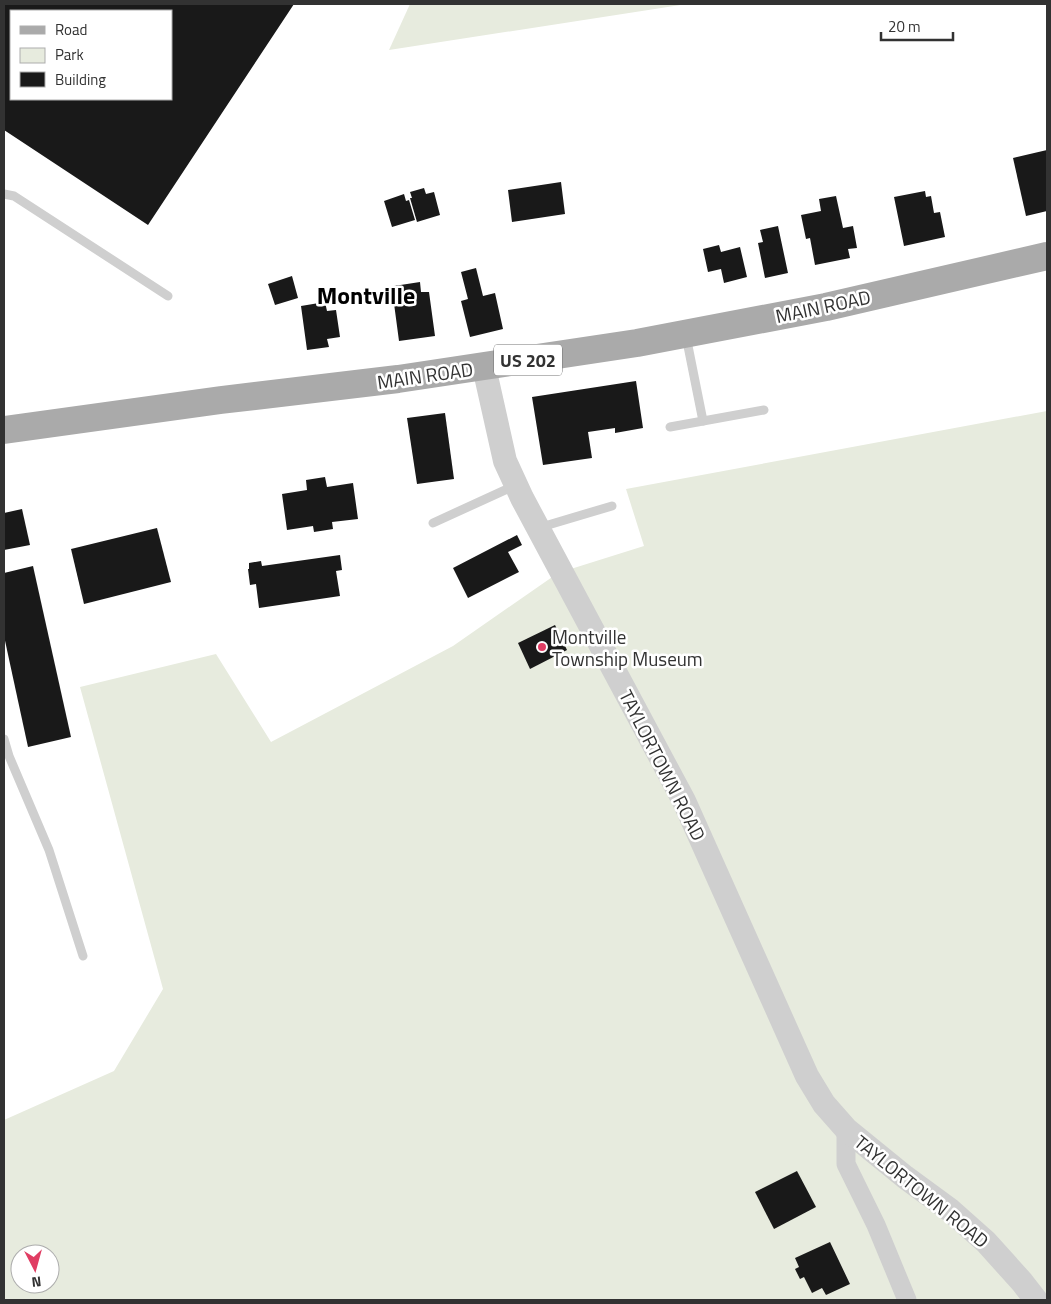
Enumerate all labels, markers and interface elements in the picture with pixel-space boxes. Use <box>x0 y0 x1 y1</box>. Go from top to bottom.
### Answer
legend <box>10 10 172 100</box>
scale bar <box>881 10 954 42</box>
text: 20 m <box>888 15 921 38</box>
text: Road <box>55 18 87 41</box>
text: Park <box>55 43 84 66</box>
text: Building <box>55 68 106 91</box>
district label: Montville <box>317 277 415 313</box>
street label: MAIN ROAD <box>773 282 873 330</box>
road number: US 202 <box>494 344 562 376</box>
street label: MAIN ROAD <box>375 354 475 396</box>
place label: Montville Township Museum <box>552 622 703 673</box>
marker: Montville Township Museum <box>536 641 548 653</box>
street label: TAYLORTOWN ROAD <box>612 684 714 846</box>
street label: TAYLORTOWN ROAD <box>848 1127 996 1255</box>
north arrow <box>10 1244 60 1294</box>
text: N <box>30 1271 42 1293</box>

